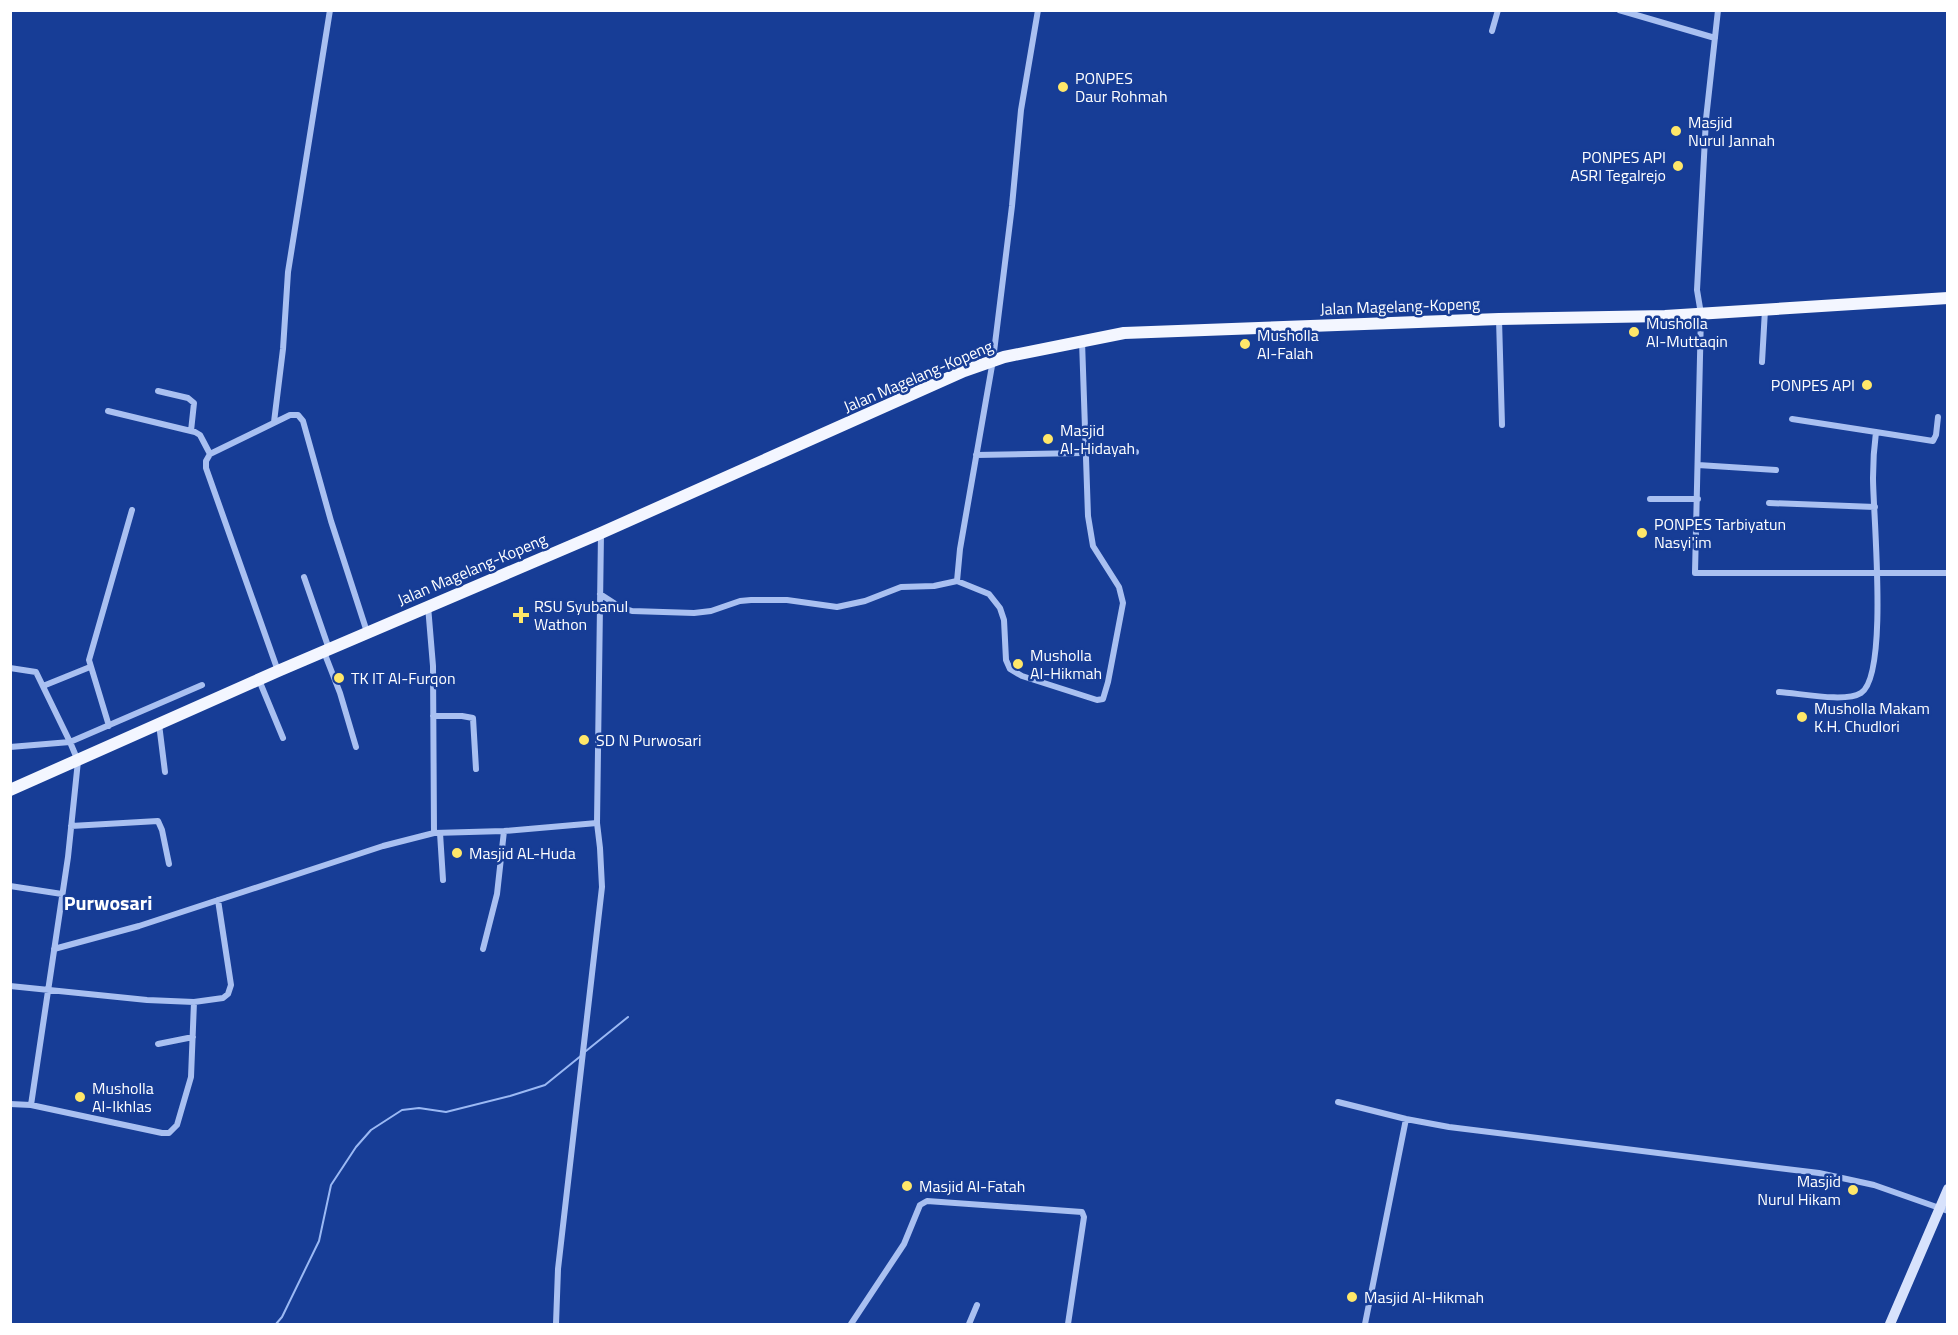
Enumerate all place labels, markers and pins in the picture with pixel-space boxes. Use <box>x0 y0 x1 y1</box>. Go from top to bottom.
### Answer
place label: PONPES Daur Rohmah <box>1075 66 1168 108</box>
marker: PONPES Daur Rohmah <box>1056 80 1070 94</box>
place label: Masjid Nurul Jannah <box>1688 110 1775 152</box>
marker: Masjid Nurul Jannah <box>1669 124 1683 138</box>
place label: PONPES API ASRI Tegalrejo <box>1570 145 1666 187</box>
marker: PONPES API ASRI Tegalrejo <box>1671 159 1685 173</box>
place label: Musholla Al-Muttaqin <box>1646 311 1728 353</box>
place label: Musholla Al-Falah <box>1257 323 1319 365</box>
marker: Musholla Al-Muttaqin <box>1627 325 1641 339</box>
marker: Musholla Al-Falah <box>1238 337 1252 351</box>
place label: PONPES API <box>1771 373 1855 397</box>
marker: PONPES API <box>1860 378 1874 392</box>
place label: Masjid Al-Hidayah <box>1060 418 1135 460</box>
marker: Masjid Al-Hidayah <box>1041 432 1055 446</box>
place label: PONPES Tarbiyatun Nasyi'im <box>1654 512 1786 554</box>
marker: PONPES Tarbiyatun Nasyi'im <box>1635 526 1649 540</box>
place label: RSU Syubanul Wathon <box>534 594 628 636</box>
marker: RSU Syubanul Wathon <box>512 606 530 624</box>
place label: Musholla Al-Hikmah <box>1030 643 1102 685</box>
marker: Musholla Al-Hikmah <box>1011 657 1025 671</box>
place label: TK IT Al-Furqon <box>351 666 456 690</box>
marker: TK IT Al-Furqon <box>332 671 346 685</box>
place label: Musholla Makam K.H. Chudlori <box>1814 696 1930 738</box>
marker: Musholla Makam K.H. Chudlori <box>1795 710 1809 724</box>
place label: SD N Purwosari <box>596 728 701 752</box>
marker: SD N Purwosari <box>577 733 591 747</box>
place label: Masjid AL-Huda <box>469 841 576 865</box>
marker: Masjid AL-Huda <box>450 846 464 860</box>
place label: Musholla Al-Ikhlas <box>92 1076 154 1118</box>
marker: Musholla Al-Ikhlas <box>73 1090 87 1104</box>
place label: Masjid Nurul Hikam <box>1757 1169 1841 1211</box>
place label: Masjid Al-Fatah <box>919 1174 1025 1198</box>
marker: Masjid Al-Fatah <box>900 1179 914 1193</box>
marker: Masjid Nurul Hikam <box>1846 1183 1860 1197</box>
place label: Masjid Al-Hikmah <box>1364 1285 1484 1309</box>
marker: Masjid Al-Hikmah <box>1345 1290 1359 1304</box>

